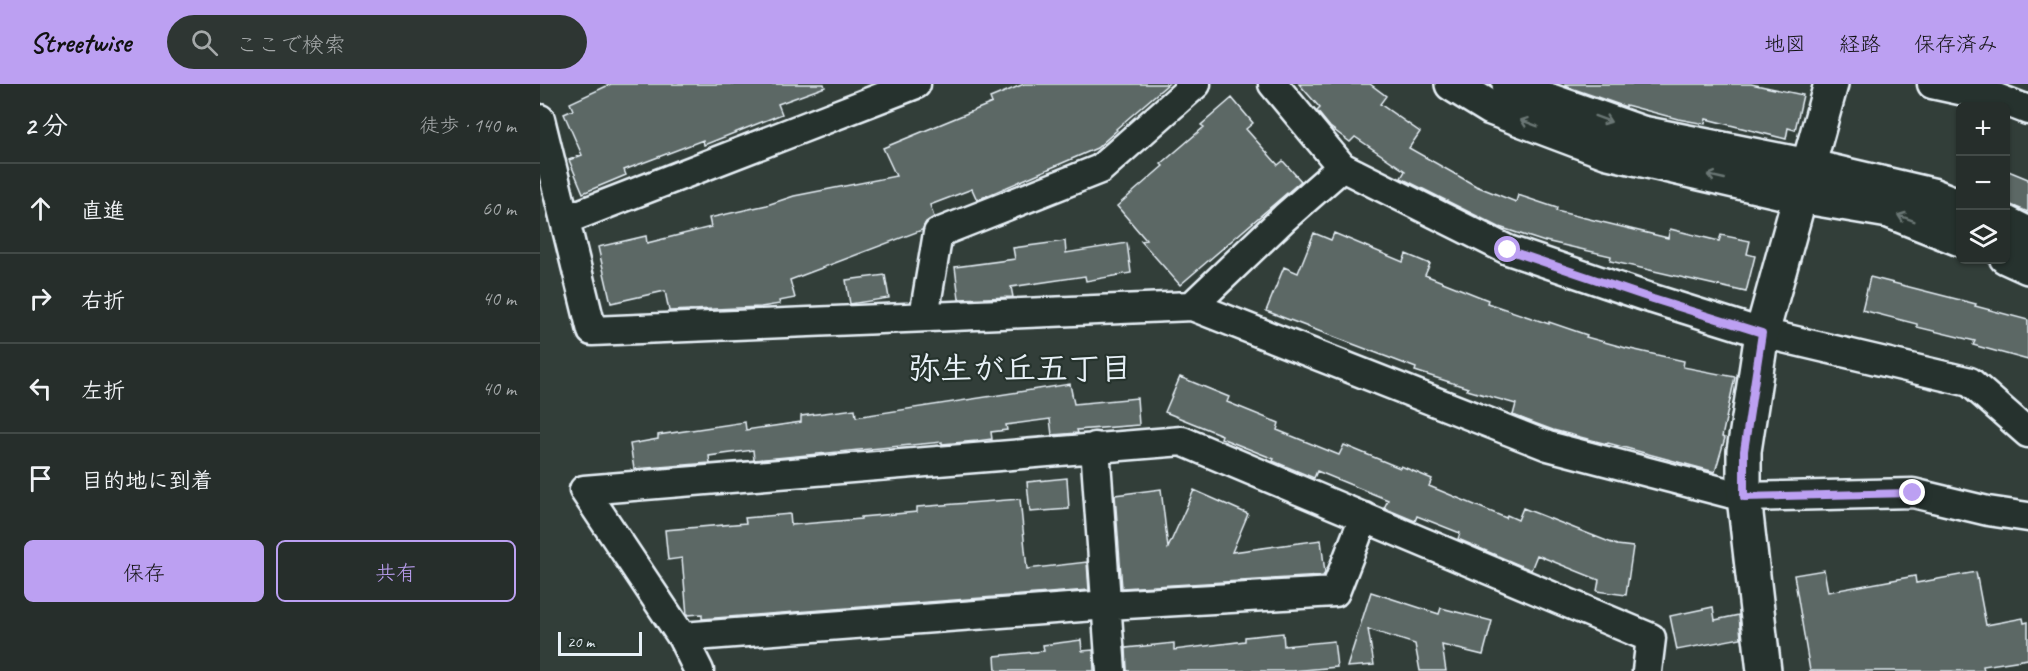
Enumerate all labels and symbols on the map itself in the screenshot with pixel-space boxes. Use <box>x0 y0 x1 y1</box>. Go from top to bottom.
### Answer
one-way arrow <box>1593 115 1612 126</box>
one-way arrow <box>1520 116 1539 127</box>
one-way arrow <box>1706 171 1726 182</box>
one-way arrow <box>1897 212 1916 223</box>
route start <box>1494 236 1520 262</box>
district label: 弥生が丘五丁目 <box>908 348 1132 389</box>
route end <box>1899 479 1925 505</box>
scale bar <box>558 629 642 656</box>

